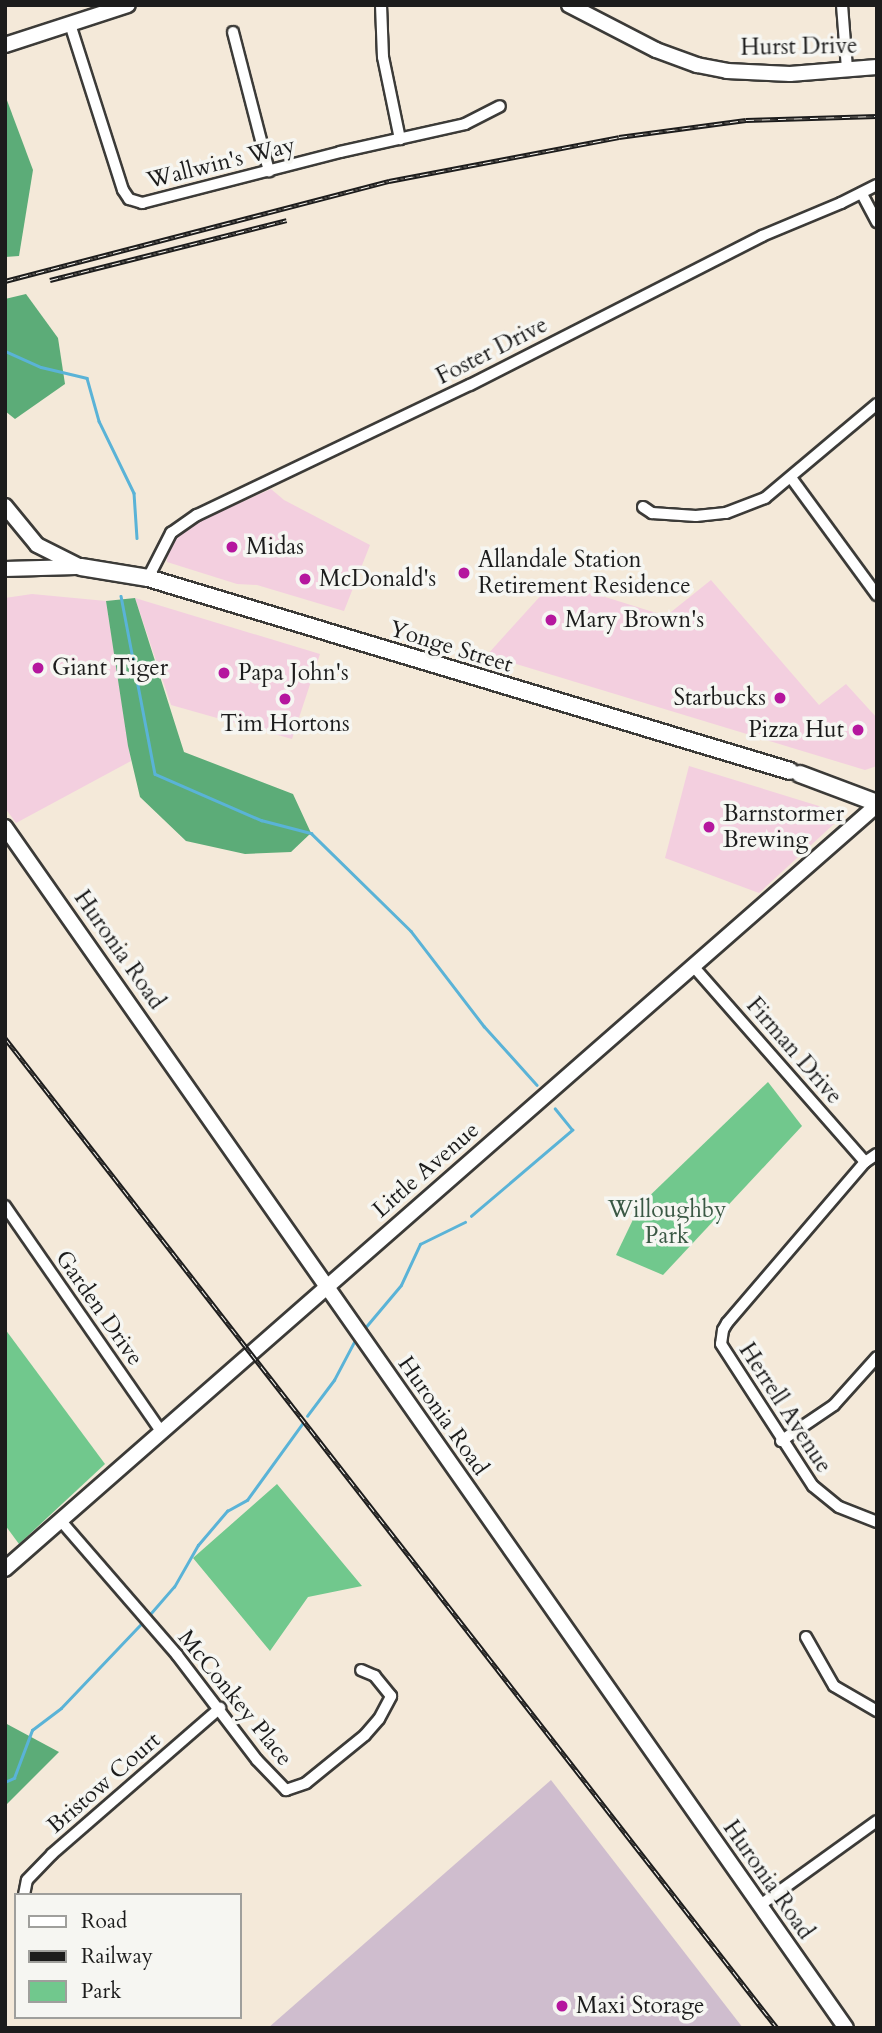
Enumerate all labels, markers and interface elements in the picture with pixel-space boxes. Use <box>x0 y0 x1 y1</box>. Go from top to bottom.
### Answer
street label: Hurst Drive <box>740 32 858 62</box>
street label: Wallwin's Way <box>144 131 298 195</box>
street label: Foster Drive <box>432 311 552 391</box>
place label: Midas <box>246 533 304 561</box>
marker: Midas <box>224 539 240 555</box>
place label: Allandale Station Retirement Residence <box>478 546 691 600</box>
place label: McDonald's <box>319 565 436 593</box>
marker: Allandale Station Retirement Residence <box>456 565 472 581</box>
marker: McDonald's <box>297 571 313 587</box>
place label: Mary Brown's <box>565 606 704 634</box>
marker: Mary Brown's <box>543 612 559 628</box>
street label: Yonge Street <box>386 615 516 679</box>
place label: Giant Tiger <box>52 654 168 682</box>
place label: Papa John's <box>238 659 349 687</box>
marker: Giant Tiger <box>30 660 46 676</box>
marker: Papa John's <box>216 665 232 681</box>
place label: Starbucks <box>673 684 766 712</box>
marker: Starbucks <box>772 690 788 706</box>
marker: Tim Hortons <box>277 691 293 707</box>
place label: Tim Hortons <box>220 710 350 738</box>
place label: Pizza Hut <box>748 716 844 744</box>
marker: Pizza Hut <box>850 722 866 738</box>
place label: Barnstormer Brewing <box>723 800 844 854</box>
marker: Barnstormer Brewing <box>701 819 717 835</box>
street label: Huronia Road <box>68 885 170 1015</box>
street label: Firman Drive <box>740 992 848 1110</box>
street label: Little Avenue <box>367 1116 485 1224</box>
park label: Willoughby Park <box>608 1196 726 1250</box>
street label: Garden Drive <box>49 1245 149 1371</box>
street label: Herrell Avenue <box>733 1338 837 1478</box>
street label: Huronia Road <box>392 1351 494 1481</box>
street label: McConkey Place <box>172 1625 298 1771</box>
street label: Bristow Court <box>42 1726 166 1840</box>
street label: Huronia Road <box>717 1815 819 1945</box>
legend <box>14 1893 242 2019</box>
text: Road <box>81 1907 127 1936</box>
text: Railway <box>81 1942 153 1971</box>
text: Park <box>81 1977 121 2006</box>
place label: Maxi Storage <box>576 1992 705 2020</box>
marker: Maxi Storage <box>554 1998 570 2014</box>

